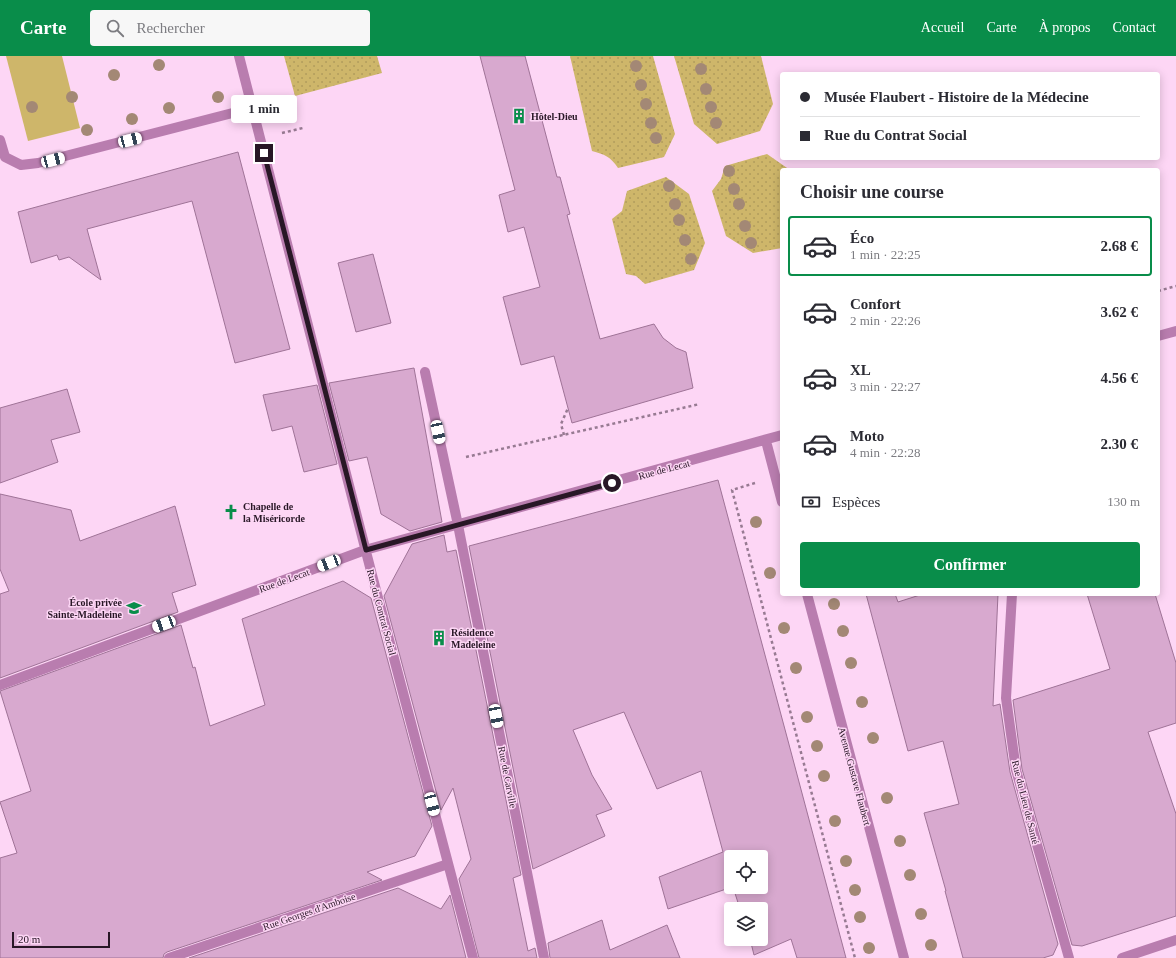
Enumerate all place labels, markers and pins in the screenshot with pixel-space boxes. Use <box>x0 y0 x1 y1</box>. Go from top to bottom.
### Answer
building icon: Hôtel-Dieu <box>510 107 528 125</box>
place label: Hôtel-Dieu <box>531 111 578 122</box>
place label: Chapelle de la Miséricorde <box>243 501 305 524</box>
church icon: Chapelle de la Miséricorde <box>222 503 240 521</box>
place label: École privée Sainte-Madeleine <box>48 597 123 620</box>
school or university icon: École privée Sainte-Madeleine <box>125 599 143 617</box>
place label: Résidence Madeleine <box>451 627 496 650</box>
building icon: Résidence Madeleine <box>430 629 448 647</box>

